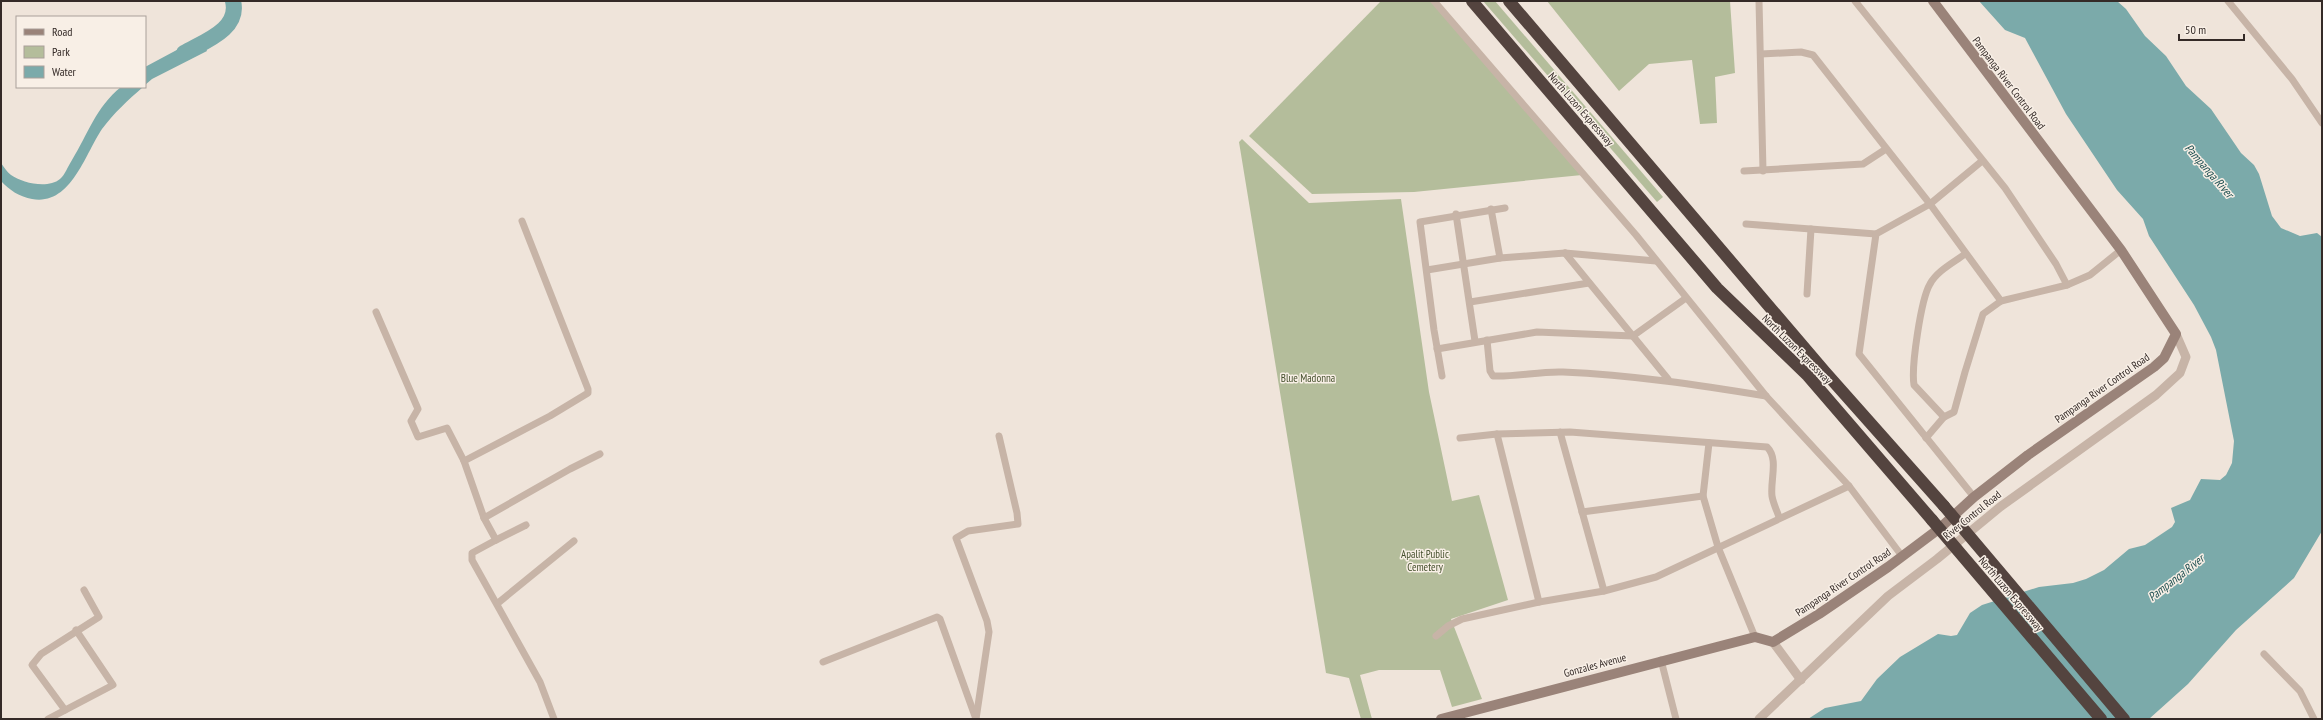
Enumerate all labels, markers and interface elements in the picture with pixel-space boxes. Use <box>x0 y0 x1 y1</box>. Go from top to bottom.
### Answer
legend <box>16 16 146 88</box>
scale bar <box>2179 16 2244 42</box>
text: 50 m <box>2185 22 2206 37</box>
text: Road <box>52 24 72 39</box>
street label: Pampanga River Control Road <box>1970 34 2049 132</box>
text: Park <box>52 44 70 59</box>
text: Water <box>52 64 77 79</box>
street label: North Luzon Expressway <box>1545 69 1617 149</box>
water label: Pampanga River <box>2182 141 2238 202</box>
street label: North Luzon Expressway <box>1759 311 1835 387</box>
street label: Pampanga River Control Road <box>2052 350 2152 426</box>
park label: Blue Madonna <box>1281 371 1335 385</box>
street label: River Control Road <box>1940 487 2004 543</box>
street label: Pampanga River Control Road <box>1793 545 1894 619</box>
park label: Apalit Public Cemetery <box>1401 547 1449 574</box>
water label: Pampanga River <box>2145 550 2208 604</box>
street label: North Luzon Expressway <box>1976 554 2047 635</box>
street label: Gonzales Avenue <box>1562 650 1628 680</box>

